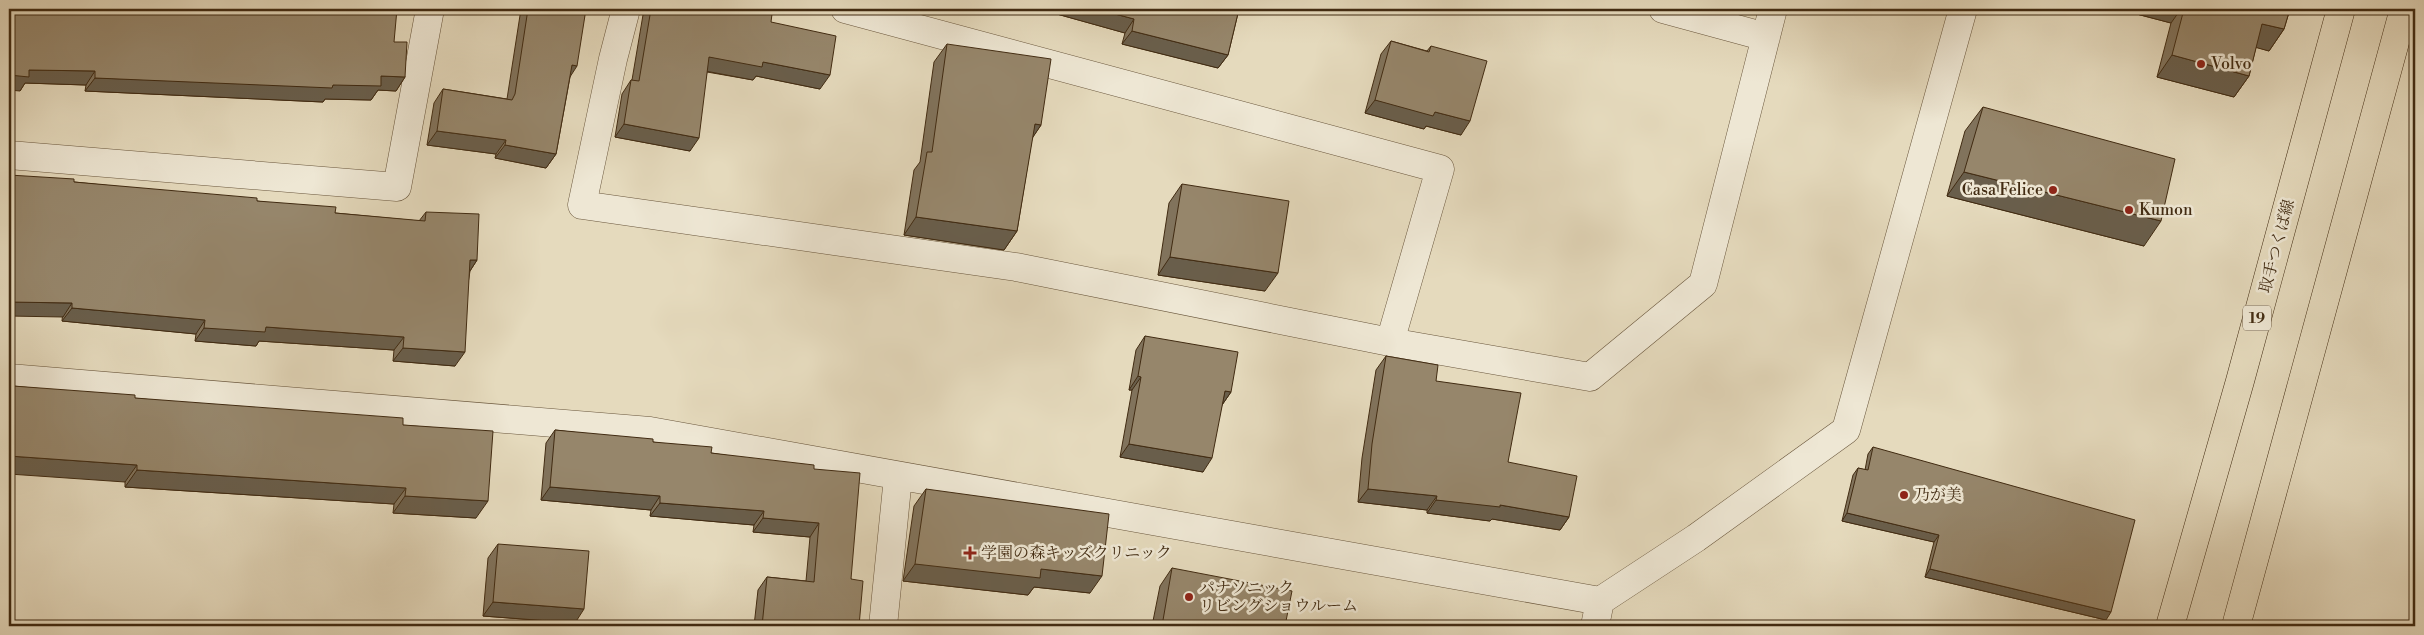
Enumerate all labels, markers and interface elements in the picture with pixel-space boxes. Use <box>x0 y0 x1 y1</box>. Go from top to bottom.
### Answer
place label: Volvo <box>2210 54 2251 74</box>
marker: Volvo <box>2195 58 2207 70</box>
place label: Casa Felice <box>1962 180 2043 200</box>
marker: Casa Felice <box>2047 184 2059 196</box>
street label: 取手つくば線 <box>2255 197 2299 295</box>
place label: Kumon <box>2139 200 2193 220</box>
marker: Kumon <box>2123 204 2135 216</box>
road number: 19 <box>2243 306 2271 330</box>
place label: 乃が美 <box>1914 485 1962 505</box>
marker: 乃が美 <box>1898 489 1910 501</box>
place label: 学園の森キッズクリニック <box>981 543 1172 563</box>
marker: 学園の森キッズクリニック <box>963 546 977 560</box>
place label: パナソニック リビングショウルーム <box>1199 578 1358 616</box>
marker: パナソニック リビングショウルーム <box>1183 591 1195 603</box>

